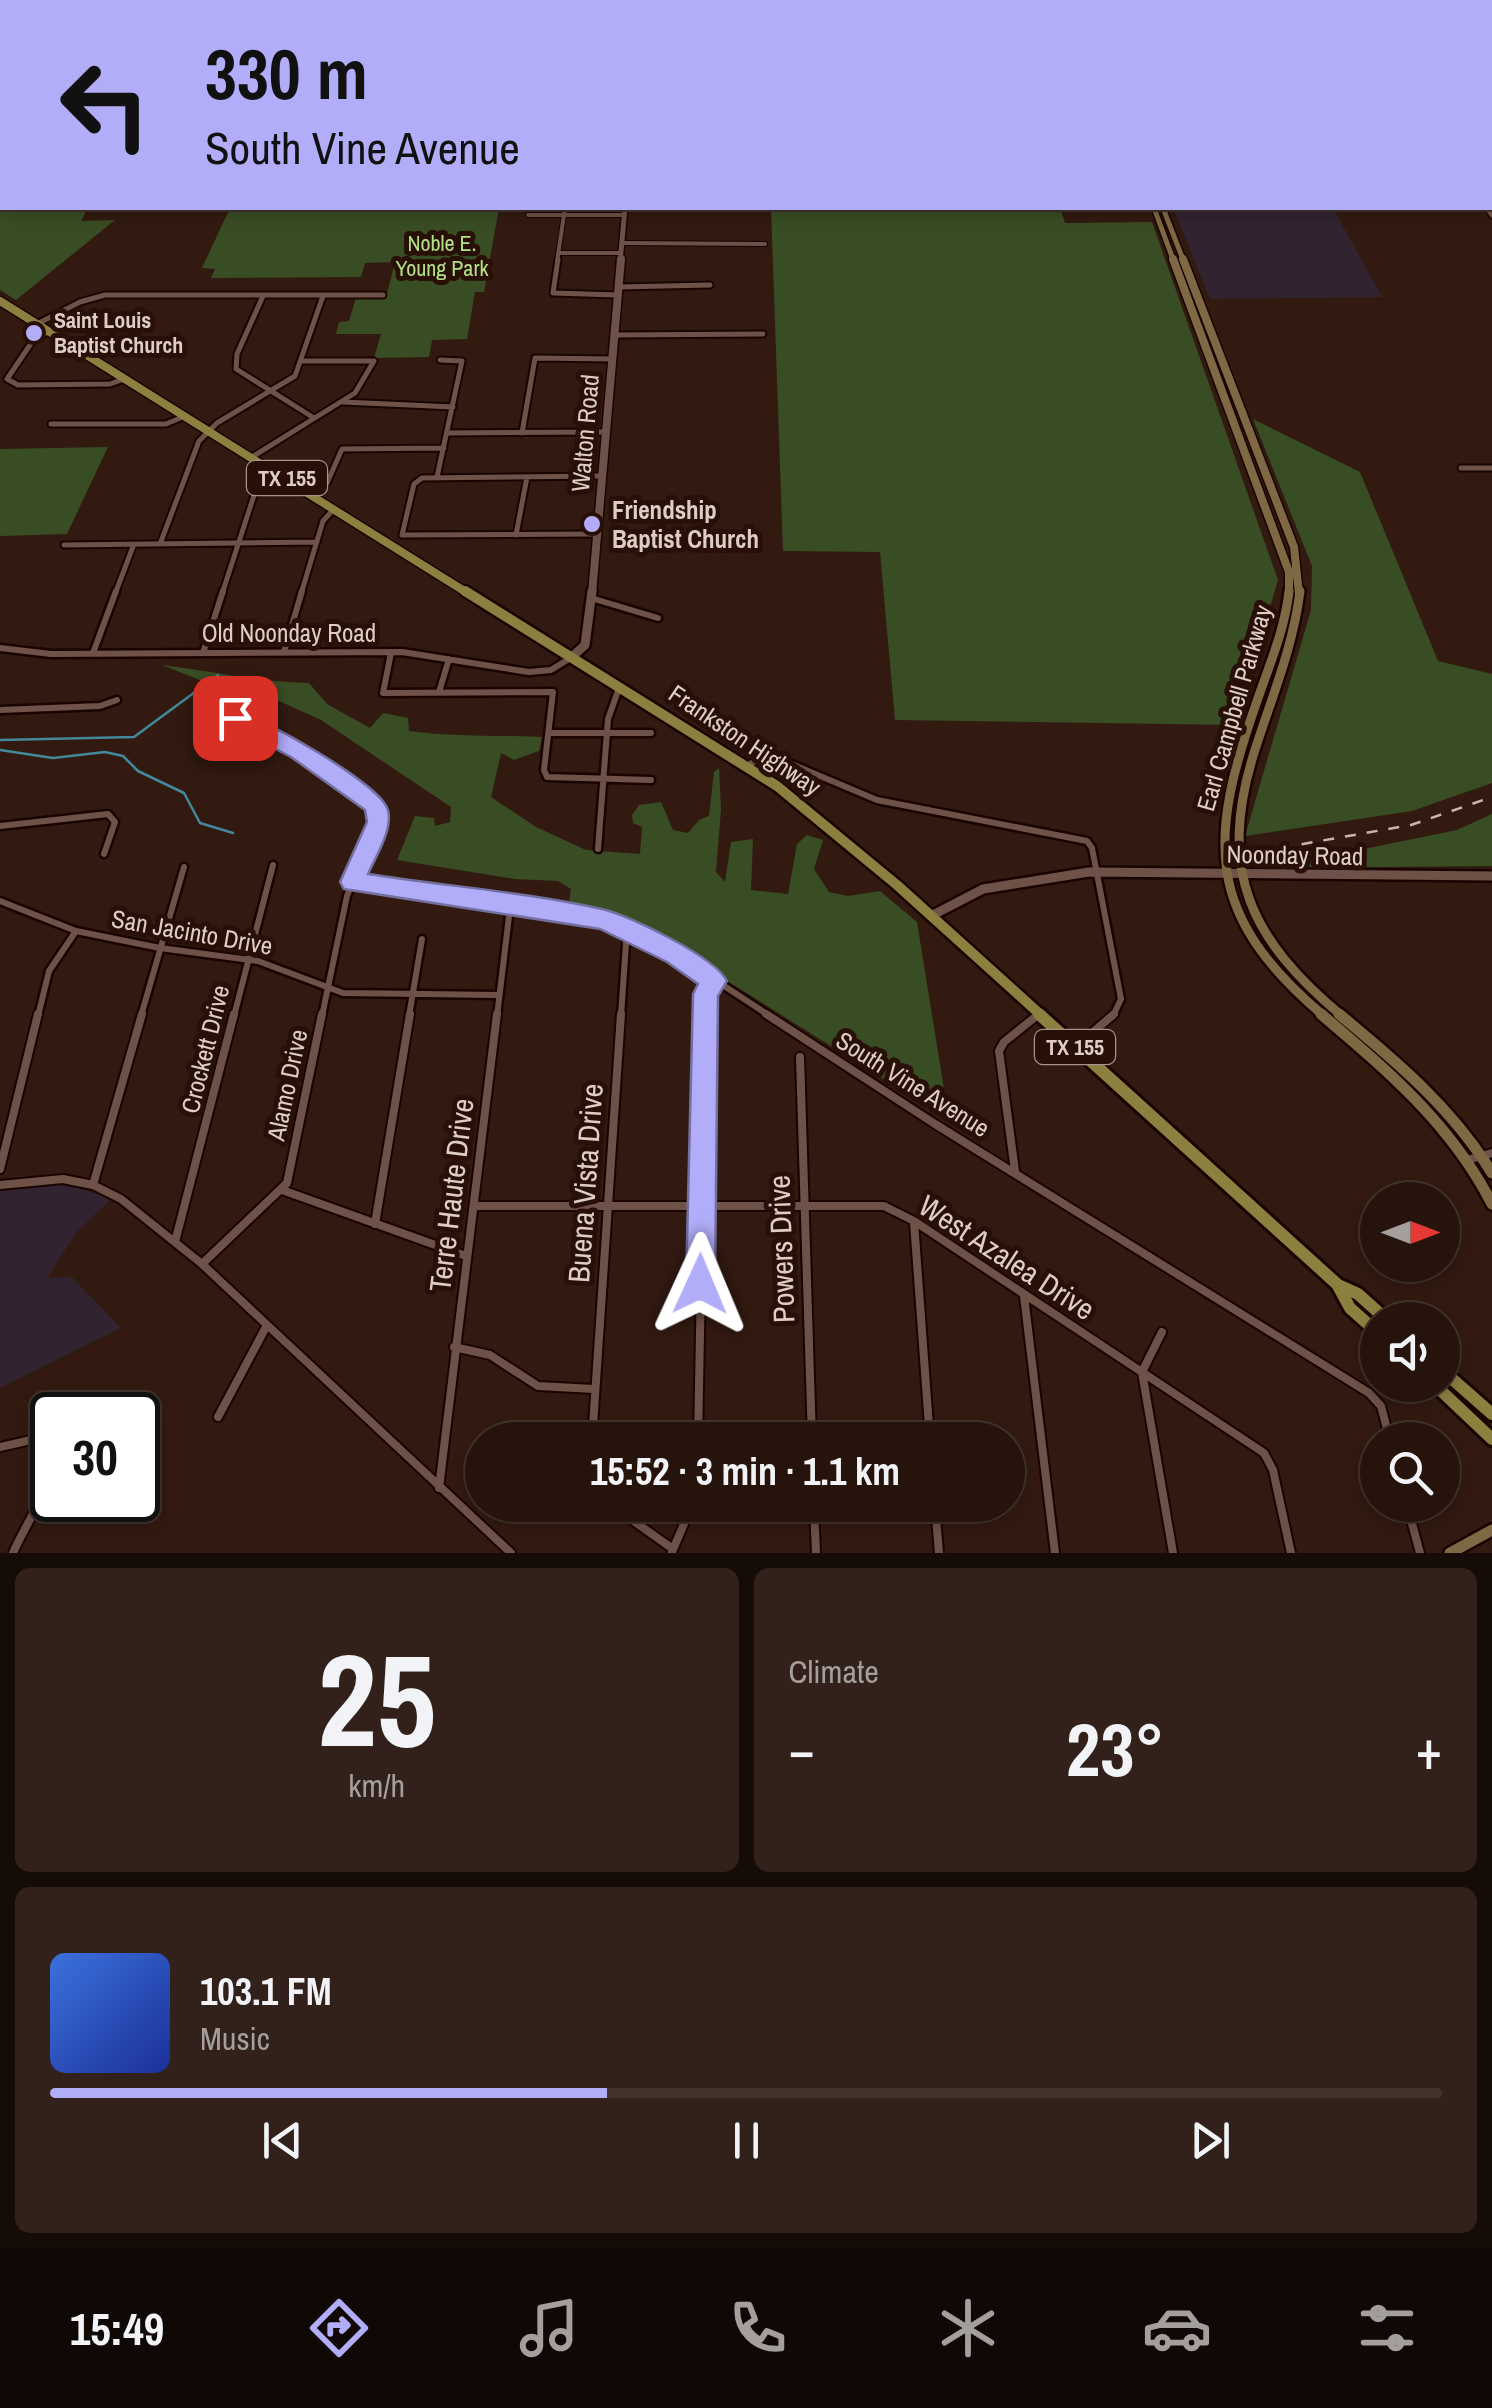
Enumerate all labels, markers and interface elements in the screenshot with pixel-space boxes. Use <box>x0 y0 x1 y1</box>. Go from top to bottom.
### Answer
text: 330 m <box>205 27 368 121</box>
icon: left <box>40 40 170 170</box>
text: South Vine Avenue <box>205 117 520 178</box>
park label: Noble E. Young Park <box>396 228 489 283</box>
place label: Saint Louis Baptist Church <box>54 305 183 360</box>
marker: Saint Louis Baptist Church <box>23 322 45 344</box>
street label: Walton Road <box>563 373 607 493</box>
road number: TX 155 <box>247 461 327 495</box>
place label: Friendship Baptist Church <box>612 493 759 556</box>
marker: Friendship Baptist Church <box>581 513 603 535</box>
street label: Earl Campbell Parkway <box>1188 600 1280 815</box>
street label: Old Noonday Road <box>202 616 376 650</box>
pin <box>193 676 278 761</box>
street label: Frankston Highway <box>662 677 828 804</box>
icon: arrive <box>208 691 263 746</box>
street label: Noonday Road <box>1226 837 1364 873</box>
street label: San Jacinto Drive <box>109 901 275 963</box>
street label: Crockett Drive <box>173 981 237 1117</box>
street label: South Vine Avenue <box>830 1023 996 1145</box>
street label: Alamo Drive <box>258 1026 315 1145</box>
road number: TX 155 <box>1035 1030 1115 1064</box>
street label: Buena Vista Drive <box>558 1082 612 1284</box>
street label: Terre Haute Drive <box>419 1096 483 1294</box>
street label: Powers Drive <box>758 1175 804 1323</box>
north arrow <box>1360 1182 1460 1282</box>
map controls <box>1360 1182 1460 1522</box>
street label: West Azalea Drive <box>911 1185 1103 1329</box>
position arrow <box>648 1232 752 1336</box>
button: sound <box>1360 1302 1460 1402</box>
speed limit sign: 30 <box>30 1392 160 1522</box>
button: search <box>1360 1422 1460 1522</box>
text: 15:52 · 3 min · 1.1 km <box>590 1446 900 1497</box>
text: 25 <box>317 1611 436 1787</box>
text: Climate <box>789 1650 879 1693</box>
text: 23° <box>1066 1698 1164 1799</box>
text: − <box>789 1712 815 1786</box>
text: + <box>1416 1712 1442 1786</box>
text: km/h <box>348 1764 405 1807</box>
text: 103.1 FM <box>200 1966 332 2017</box>
text: Music <box>200 2017 270 2060</box>
icon: previous <box>255 2113 310 2168</box>
icon: pause <box>719 2113 774 2168</box>
icon: next <box>1183 2113 1238 2168</box>
icon: directions <box>304 2293 374 2363</box>
icon: music <box>514 2293 584 2363</box>
icon: phone <box>723 2293 793 2363</box>
icon: climate <box>933 2293 1003 2363</box>
icon: car <box>1142 2293 1212 2363</box>
icon: filters <box>1352 2293 1422 2363</box>
text: 15:49 <box>70 2298 164 2359</box>

